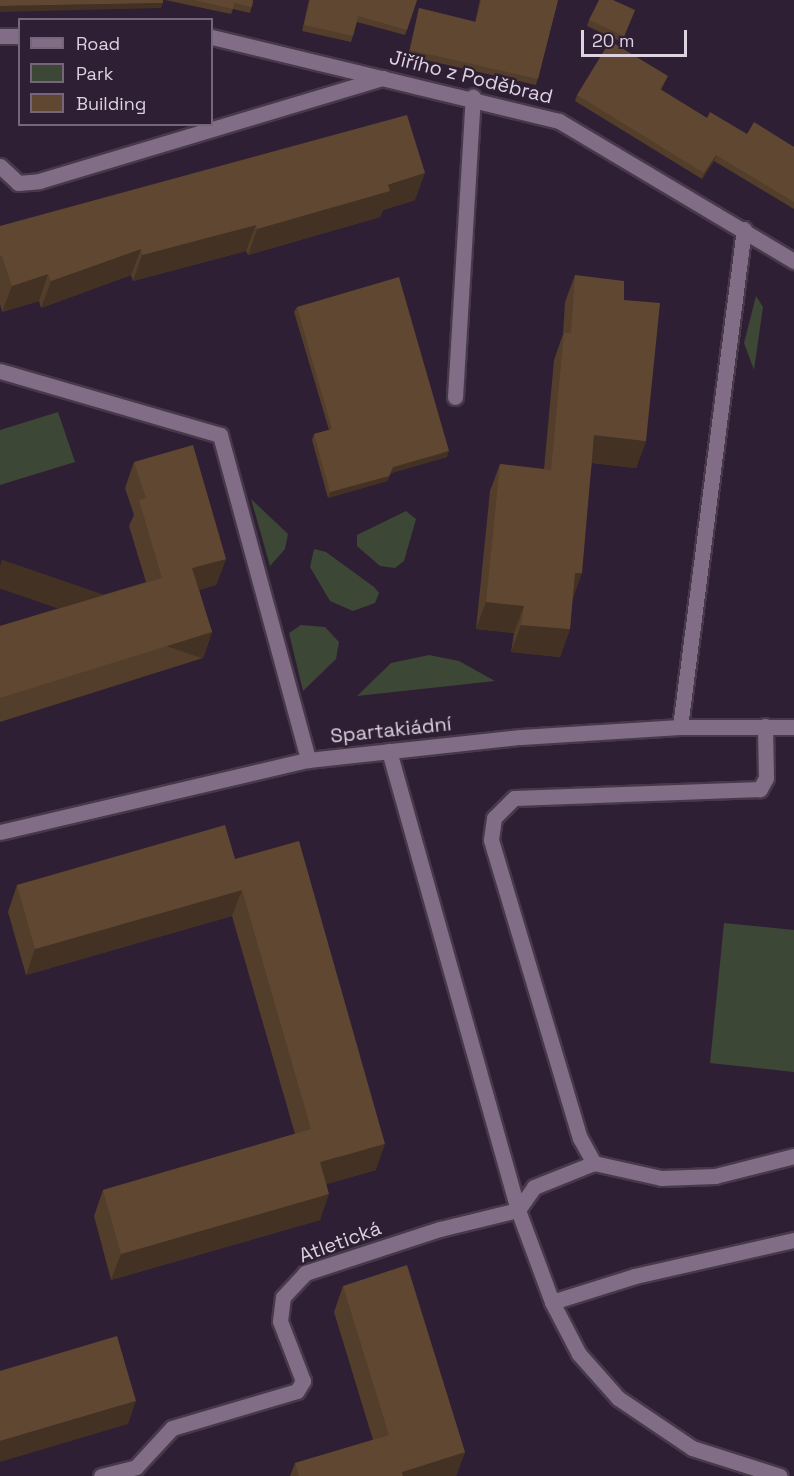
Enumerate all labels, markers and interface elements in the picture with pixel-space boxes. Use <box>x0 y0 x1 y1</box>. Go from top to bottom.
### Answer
legend <box>18 18 213 126</box>
scale bar <box>584 18 690 56</box>
text: 20 m <box>592 29 635 52</box>
text: Road <box>76 32 120 55</box>
street label: Jiřího z Poděbrad <box>387 45 555 109</box>
text: Park <box>76 62 113 85</box>
text: Building <box>76 92 146 115</box>
street label: Spartakiádní <box>329 712 453 748</box>
street label: Atletická <box>296 1216 384 1268</box>

